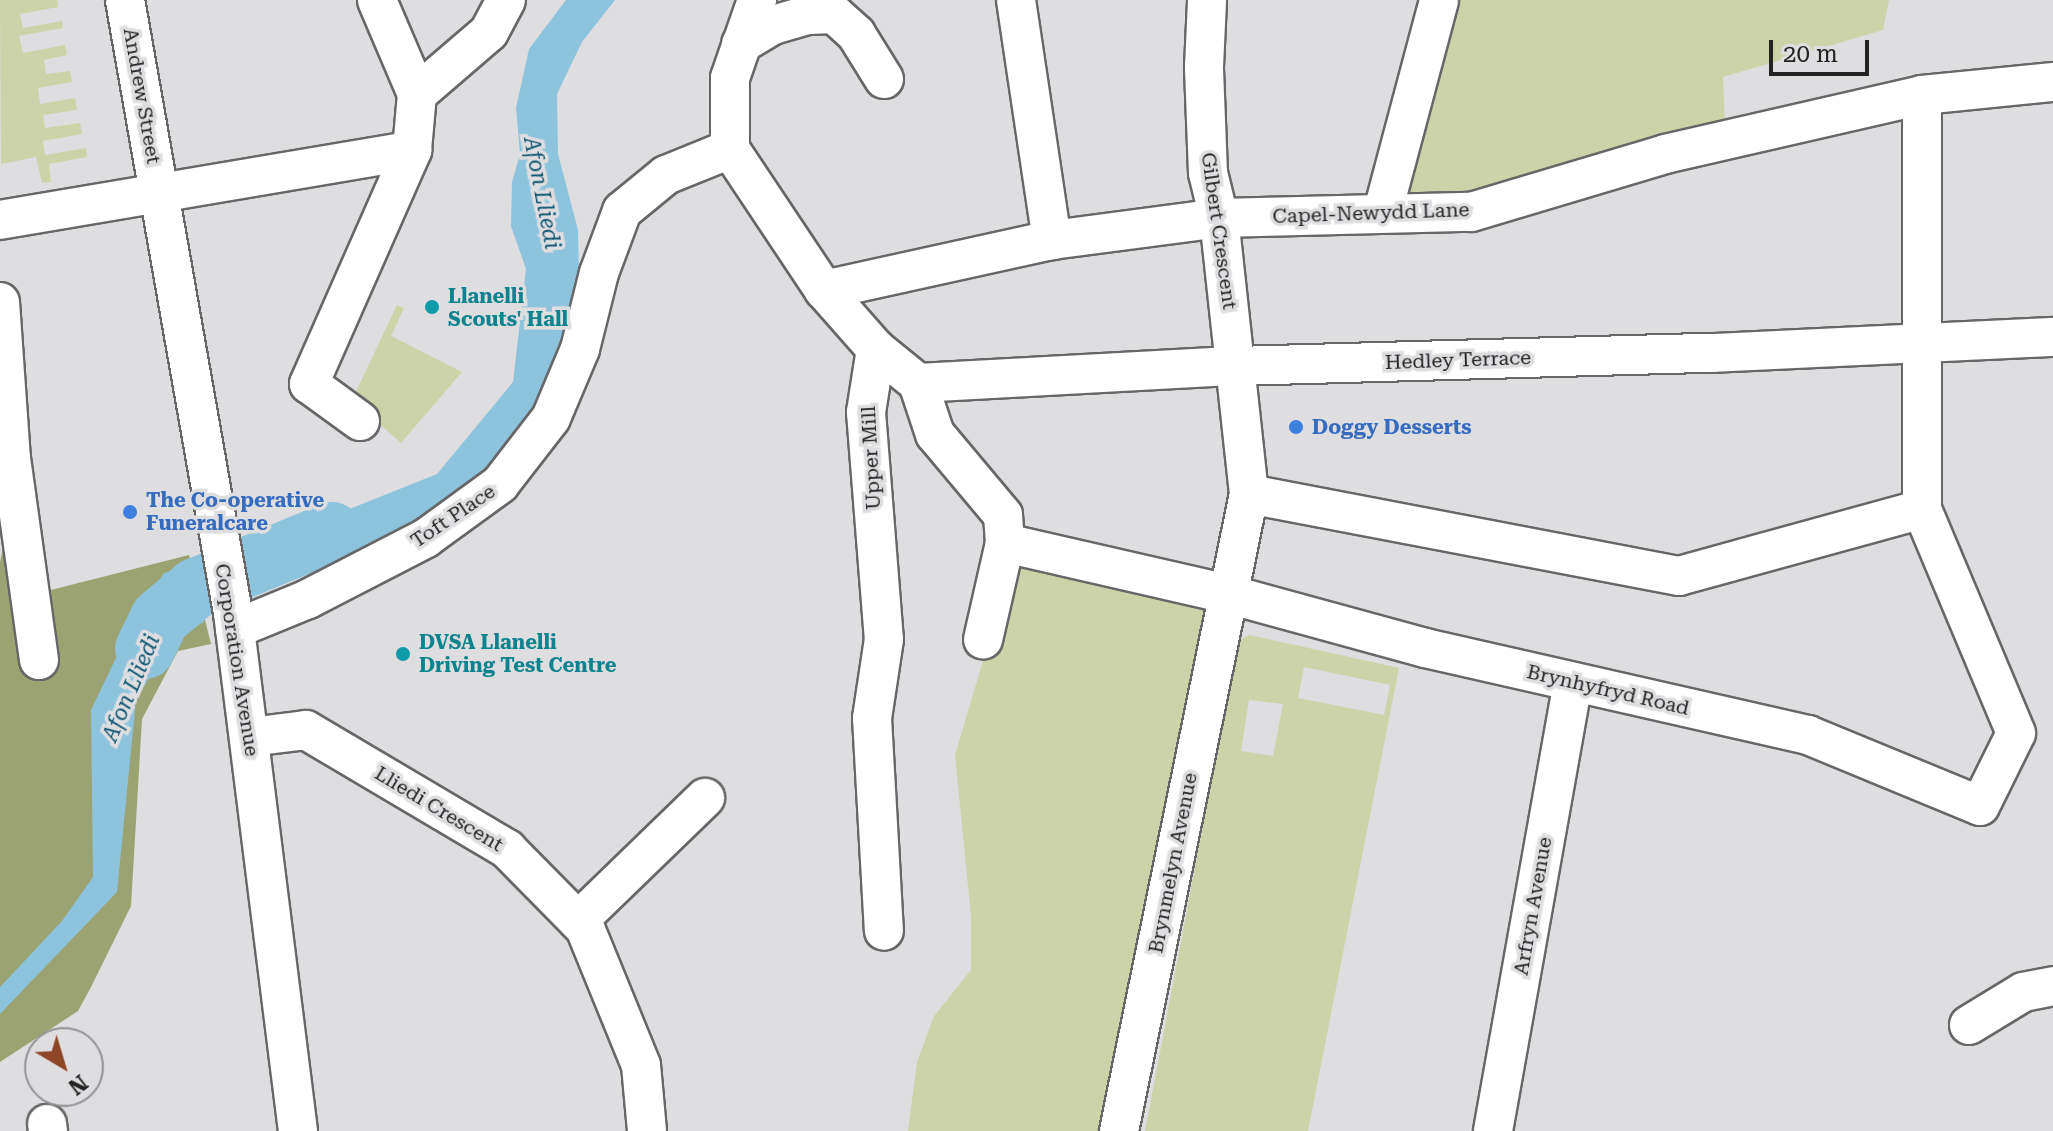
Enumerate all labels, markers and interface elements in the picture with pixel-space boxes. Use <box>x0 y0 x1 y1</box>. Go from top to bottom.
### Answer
scale bar <box>1773 24 1873 74</box>
street label: Andrew Street <box>118 26 166 166</box>
text: 20 m <box>1783 40 1838 68</box>
water label: Afon Lliedi <box>518 135 566 251</box>
street label: Gilbert Crescent <box>1196 151 1242 311</box>
street label: Capel-Newydd Lane <box>1272 198 1470 228</box>
place label: Llanelli Scouts' Hall <box>448 284 568 331</box>
marker: Llanelli Scouts' Hall <box>423 298 441 316</box>
street label: Hedley Terrace <box>1384 345 1532 375</box>
street label: Upper Mill <box>856 406 886 510</box>
place label: Doggy Desserts <box>1312 415 1472 439</box>
marker: Doggy Desserts <box>1287 418 1305 436</box>
street label: Toft Place <box>406 479 500 553</box>
place label: The Co-operative Funeralcare <box>146 488 324 535</box>
marker: The Co-operative Funeralcare <box>121 503 139 521</box>
street label: Corporation Avenue <box>210 562 264 758</box>
place label: DVSA Llanelli Driving Test Centre <box>419 630 617 677</box>
water label: Afon Lliedi <box>97 631 165 745</box>
marker: DVSA Llanelli Driving Test Centre <box>394 645 412 663</box>
street label: Brynhyfryd Road <box>1525 660 1691 720</box>
street label: Lliedi Crescent <box>370 761 508 857</box>
street label: Brynmelyn Avenue <box>1144 771 1202 955</box>
street label: Arfryn Avenue <box>1509 835 1557 977</box>
north arrow <box>24 1027 104 1107</box>
text: N <box>63 1070 92 1100</box>

